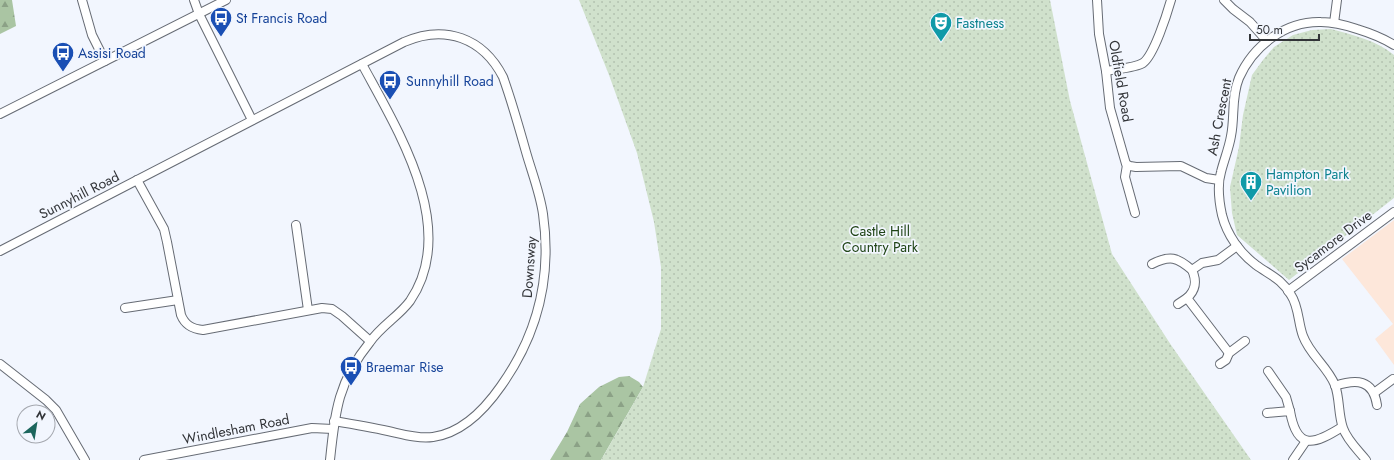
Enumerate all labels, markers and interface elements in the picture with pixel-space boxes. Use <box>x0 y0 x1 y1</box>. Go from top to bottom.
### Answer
bus stop icon: St Francis Road <box>208 5 234 38</box>
place label: St Francis Road <box>236 8 327 28</box>
theatre icon: Fastness <box>928 10 954 43</box>
place label: Fastness <box>956 13 1005 33</box>
scale bar <box>1250 16 1319 42</box>
text: 50 m <box>1256 21 1283 39</box>
street label: Oldfield Road <box>1104 39 1138 123</box>
bus stop icon: Assisi Road <box>50 40 76 73</box>
place label: Assisi Road <box>78 43 146 63</box>
bus stop icon: Sunnyhill Road <box>377 68 403 101</box>
place label: Sunnyhill Road <box>406 71 494 91</box>
street label: Ash Crescent <box>1202 76 1236 157</box>
place label: Hampton Park Pavilion <box>1266 164 1350 200</box>
street label: Sunnyhill Road <box>35 166 123 224</box>
building icon: Hampton Park Pavilion <box>1238 169 1264 202</box>
street label: Sycamore Drive <box>1290 205 1376 277</box>
park label: Castle Hill Country Park <box>842 221 919 257</box>
street label: Downsway <box>517 235 541 298</box>
bus stop icon: Braemar Rise <box>338 354 364 387</box>
place label: Braemar Rise <box>366 357 444 377</box>
north arrow <box>16 404 56 444</box>
text: N <box>33 406 49 424</box>
street label: Windlesham Road <box>181 409 291 449</box>

